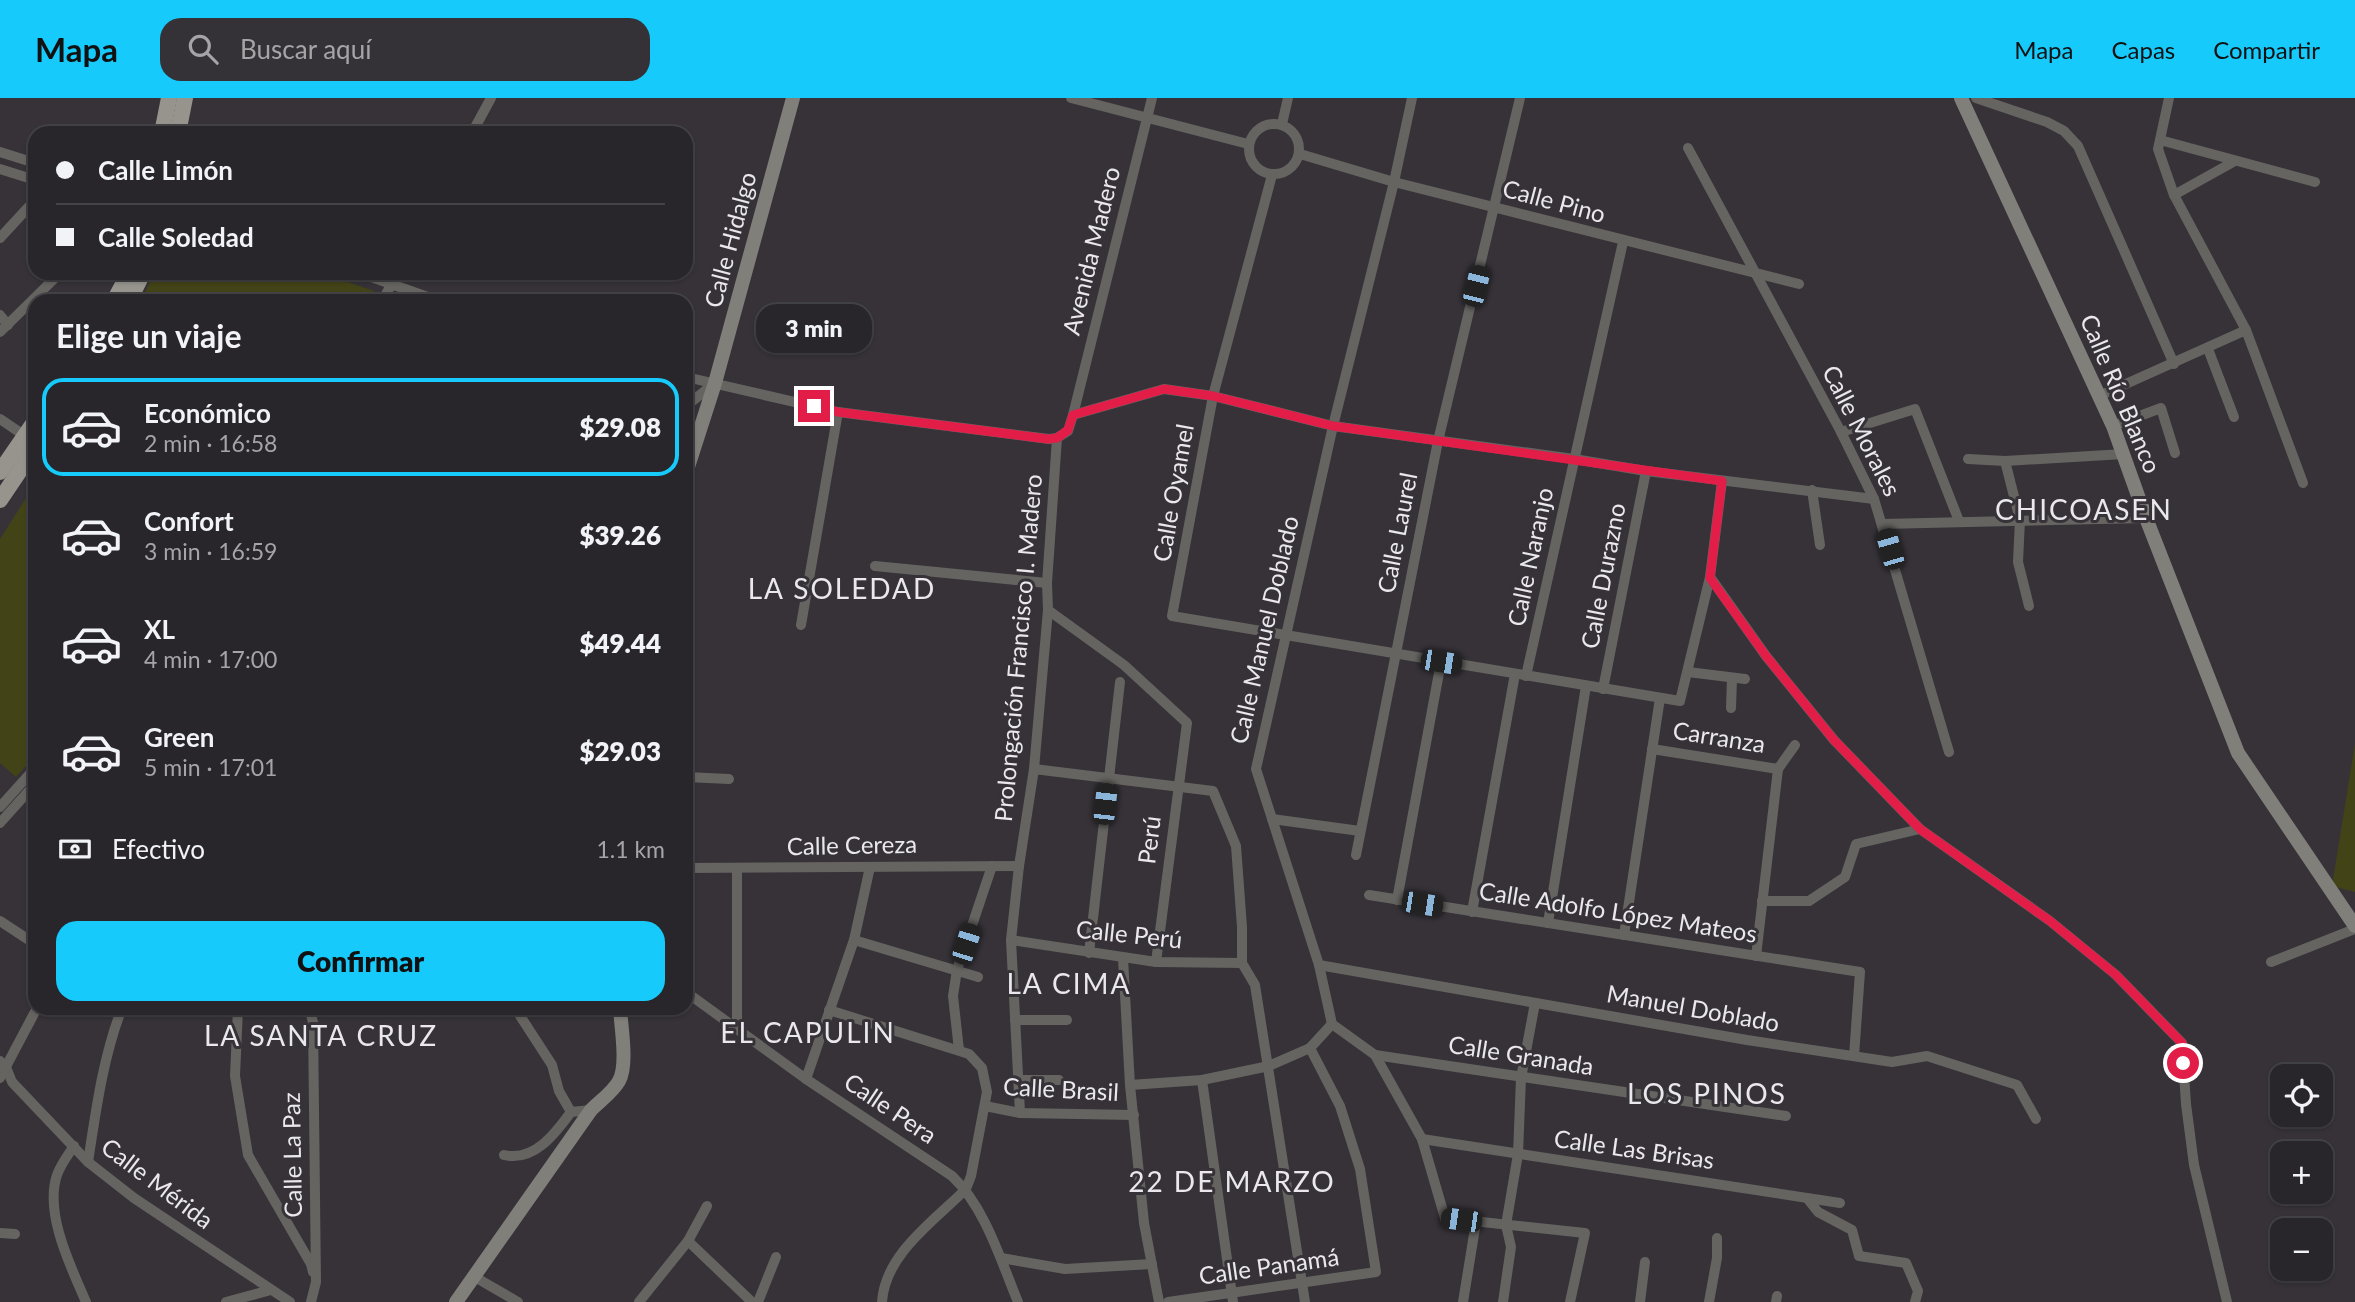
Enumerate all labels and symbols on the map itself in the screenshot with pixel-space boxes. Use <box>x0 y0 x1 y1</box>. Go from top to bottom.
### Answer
street label: Avenida Madero <box>1056 163 1125 338</box>
street label: Calle Hidalgo <box>698 169 762 310</box>
street label: Calle Pino <box>1500 173 1609 228</box>
car <box>1461 263 1492 309</box>
callout: 3 min <box>756 304 872 354</box>
street label: Calle Río Blanco <box>2075 310 2168 477</box>
street label: Calle Morales <box>1817 360 1908 501</box>
route end <box>798 390 830 422</box>
street label: Calle Oyamel <box>1146 422 1199 564</box>
street label: Calle Laurel <box>1371 470 1422 596</box>
street label: Prolongación Francisco I. Madero <box>988 473 1047 823</box>
street label: Calle Naranjo <box>1501 485 1558 629</box>
district label: CHICOASEN <box>1995 492 2173 526</box>
street label: Calle Durazno <box>1574 500 1631 651</box>
street label: Calle Manuel Doblado <box>1223 513 1304 746</box>
car <box>1875 526 1906 572</box>
district label: LA SOLEDAD <box>748 571 936 605</box>
car <box>1419 648 1464 676</box>
street label: Carranza <box>1671 715 1768 758</box>
car <box>1093 782 1118 826</box>
street label: Perú <box>1131 814 1166 866</box>
street label: Calle Cereza <box>787 829 917 860</box>
street label: Calle Adolfo López Mateos <box>1477 875 1759 948</box>
car <box>1400 890 1445 918</box>
street label: Calle Perú <box>1075 914 1184 954</box>
car <box>950 921 983 967</box>
district label: LA CIMA <box>1006 966 1132 1000</box>
street label: Manuel Doblado <box>1605 978 1782 1037</box>
district label: EL CAPULIN <box>720 1015 896 1049</box>
district label: LA SANTA CRUZ <box>204 1018 438 1052</box>
street label: Calle Granada <box>1447 1029 1596 1080</box>
route start <box>2167 1047 2199 1079</box>
street label: Calle Pera <box>839 1066 942 1149</box>
street label: Calle Brasil <box>1003 1071 1120 1106</box>
district label: LOS PINOS <box>1627 1076 1787 1110</box>
street label: Calle La Paz <box>276 1092 307 1218</box>
street label: Calle Las Brisas <box>1552 1123 1716 1174</box>
street label: Calle Mérida <box>96 1131 220 1234</box>
district label: 22 DE MARZO <box>1128 1164 1336 1198</box>
car <box>1439 1207 1484 1233</box>
street label: Calle Panamá <box>1197 1241 1341 1290</box>

